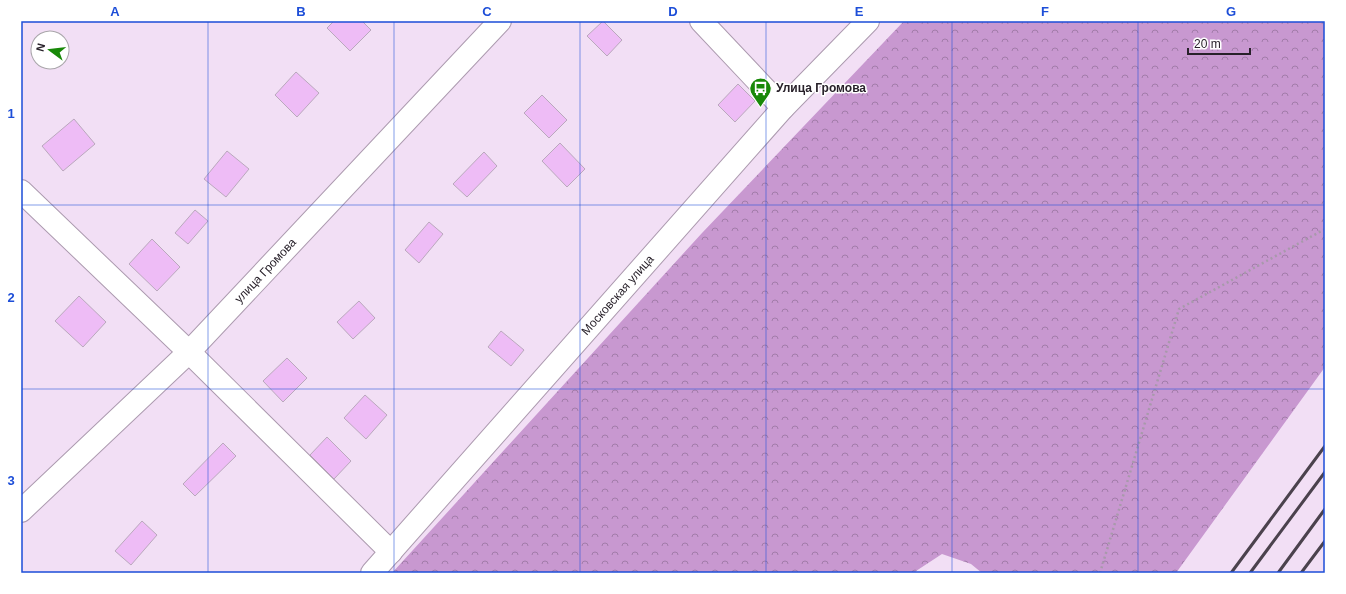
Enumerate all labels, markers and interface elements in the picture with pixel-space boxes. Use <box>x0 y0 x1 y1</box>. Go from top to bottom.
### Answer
text: A <box>110 4 120 19</box>
text: B <box>296 4 306 19</box>
text: C <box>482 4 492 19</box>
text: D <box>668 4 678 19</box>
text: E <box>855 4 864 19</box>
text: F <box>1041 4 1049 19</box>
text: G <box>1226 4 1236 19</box>
north arrow <box>30 30 70 70</box>
scale bar <box>1188 30 1250 56</box>
text: 20 m <box>1194 37 1221 51</box>
text: N <box>34 42 47 53</box>
bus stop icon: Улица Громова <box>748 75 774 108</box>
place label: Улица Громова <box>776 81 866 95</box>
text: 1 <box>7 106 15 121</box>
street label: улица Громова <box>232 235 299 306</box>
street label: Московская улица <box>579 252 657 338</box>
text: 2 <box>7 290 15 305</box>
text: 3 <box>7 473 15 488</box>

